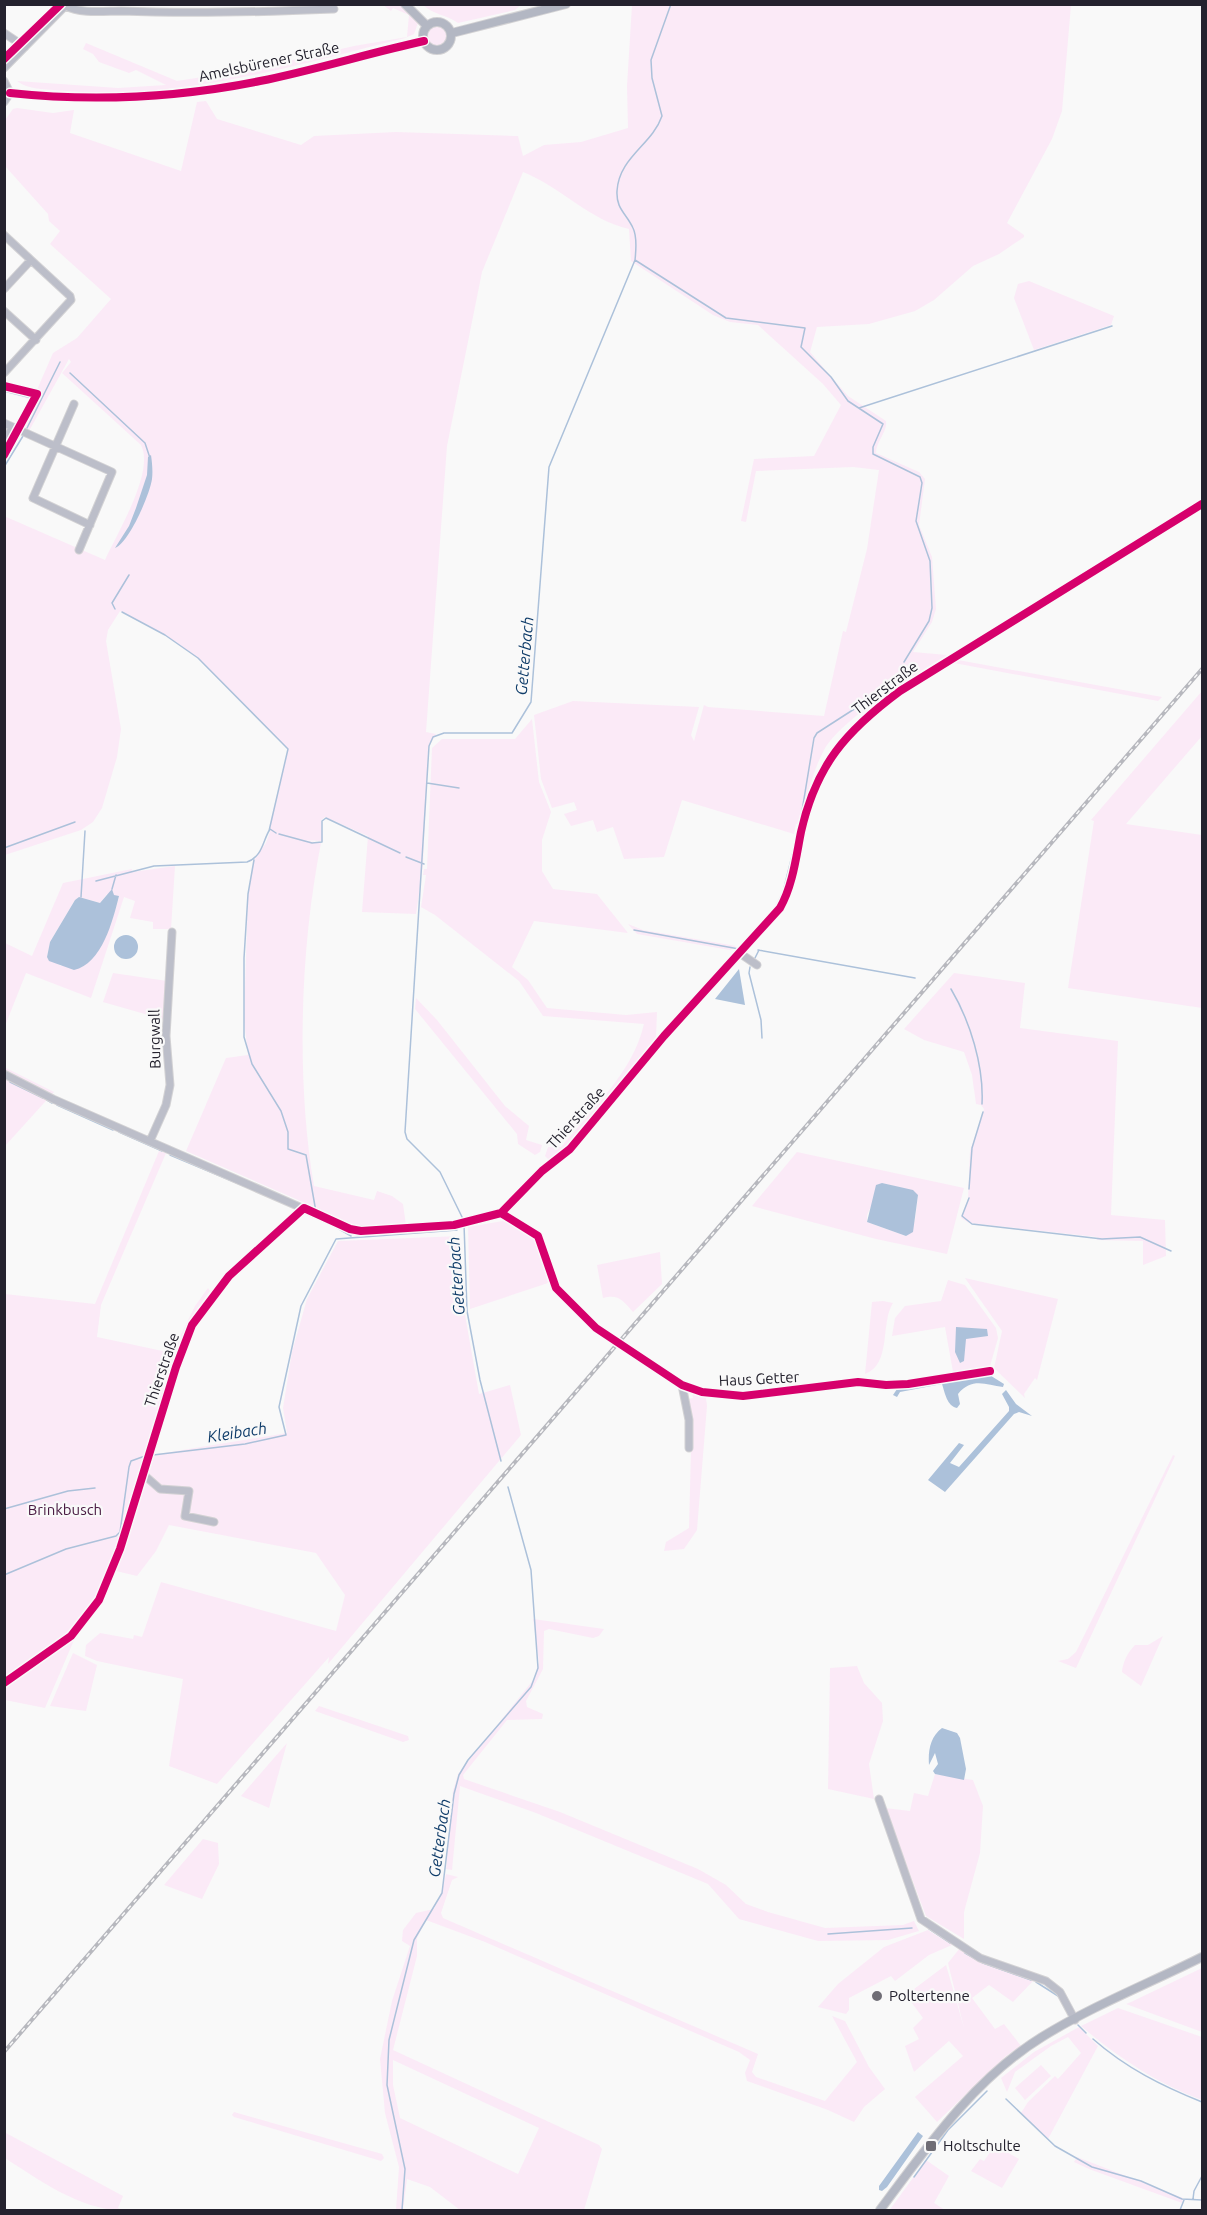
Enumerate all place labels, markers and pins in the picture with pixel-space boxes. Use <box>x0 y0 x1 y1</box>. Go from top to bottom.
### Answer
place label: Poltertenne <box>889 1987 970 2004</box>
marker: Poltertenne <box>870 1989 884 2003</box>
place label: Holtschulte <box>943 2137 1021 2154</box>
marker: Holtschulte <box>924 2139 938 2153</box>

